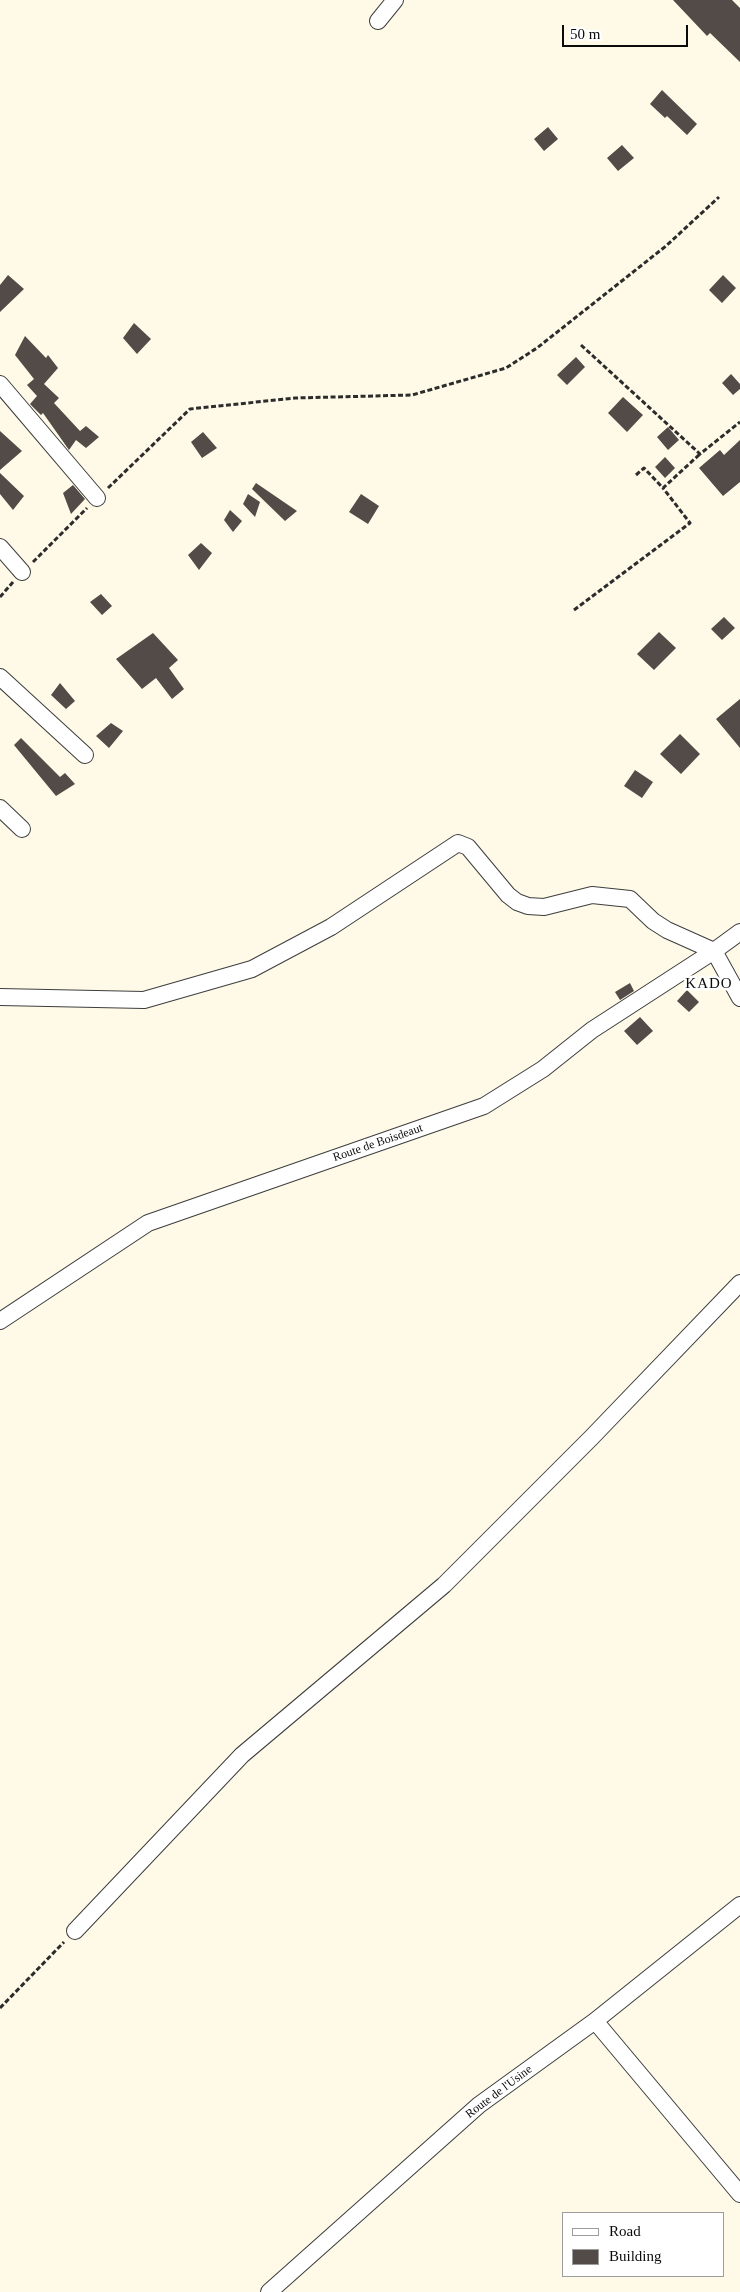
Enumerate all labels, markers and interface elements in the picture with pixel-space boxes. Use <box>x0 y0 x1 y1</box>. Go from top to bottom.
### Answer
scale bar <box>565 15 691 47</box>
text: 50 m <box>570 26 600 42</box>
district label: KADO <box>685 975 733 993</box>
street label: Route de Boisdeaut <box>331 1121 425 1165</box>
street label: Route de l'Usine <box>463 2062 535 2122</box>
legend <box>562 2212 725 2277</box>
text: Road <box>609 2223 641 2239</box>
text: Building <box>609 2248 662 2264</box>

